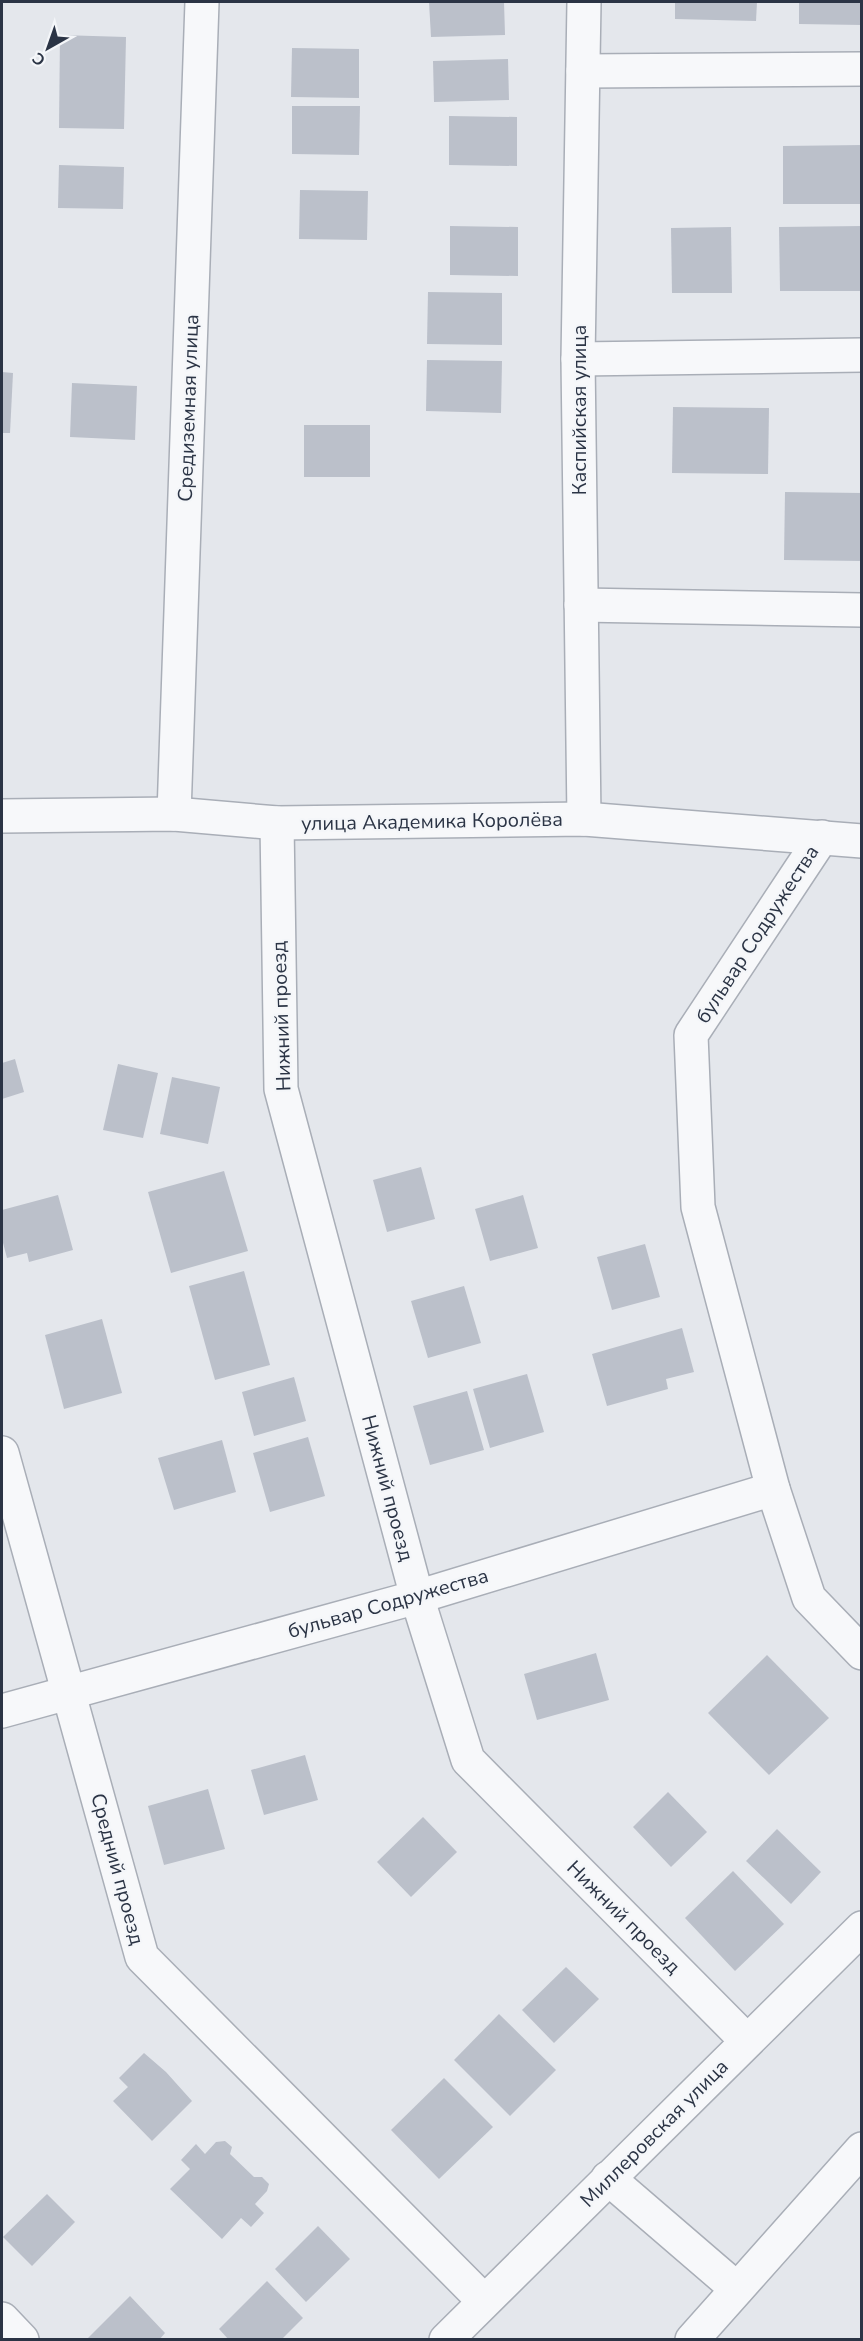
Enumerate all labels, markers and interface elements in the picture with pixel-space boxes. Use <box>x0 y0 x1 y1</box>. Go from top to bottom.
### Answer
north arrow <box>18 18 78 78</box>
text: С <box>28 47 50 71</box>
street label: Средиземная улица <box>172 314 205 502</box>
street label: Каспийская улица <box>566 325 593 495</box>
street label: улица Академика Королёва <box>301 806 563 837</box>
street label: бульвар Содружества <box>690 840 825 1029</box>
street label: Нижний проезд <box>265 940 298 1092</box>
street label: Нижний проезд <box>355 1412 420 1564</box>
street label: бульвар Содружества <box>285 1562 491 1645</box>
street label: Средний проезд <box>84 1790 151 1948</box>
street label: Нижний проезд <box>561 1855 687 1980</box>
street label: Миллеровская улица <box>574 2053 734 2213</box>

